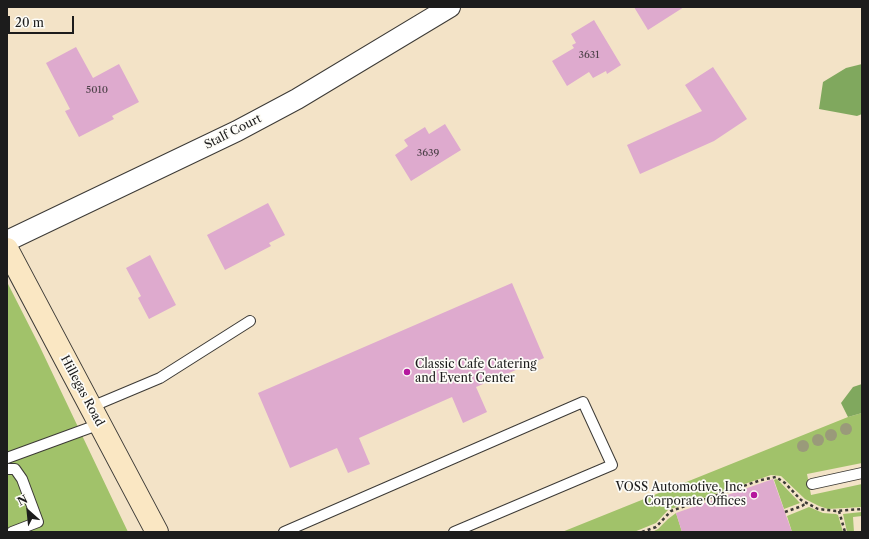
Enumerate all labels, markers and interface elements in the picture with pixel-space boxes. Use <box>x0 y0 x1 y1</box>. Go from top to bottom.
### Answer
scale bar <box>10 8 76 34</box>
text: 20 m <box>15 15 44 30</box>
house number: 3631 <box>578 49 600 61</box>
house number: 5010 <box>86 84 108 96</box>
street label: Stalf Court <box>202 111 264 153</box>
house number: 3639 <box>417 147 439 159</box>
street label: Hillegas Road <box>57 353 107 429</box>
place label: Classic Cafe Catering and Event Center <box>415 358 536 386</box>
marker: Classic Cafe Catering and Event Center <box>402 367 412 377</box>
place label: VOSS Automotive, Inc. Corporate Offices <box>615 481 746 509</box>
marker: VOSS Automotive, Inc. Corporate Offices <box>749 490 759 500</box>
north arrow <box>8 491 48 531</box>
text: N <box>15 492 30 509</box>

